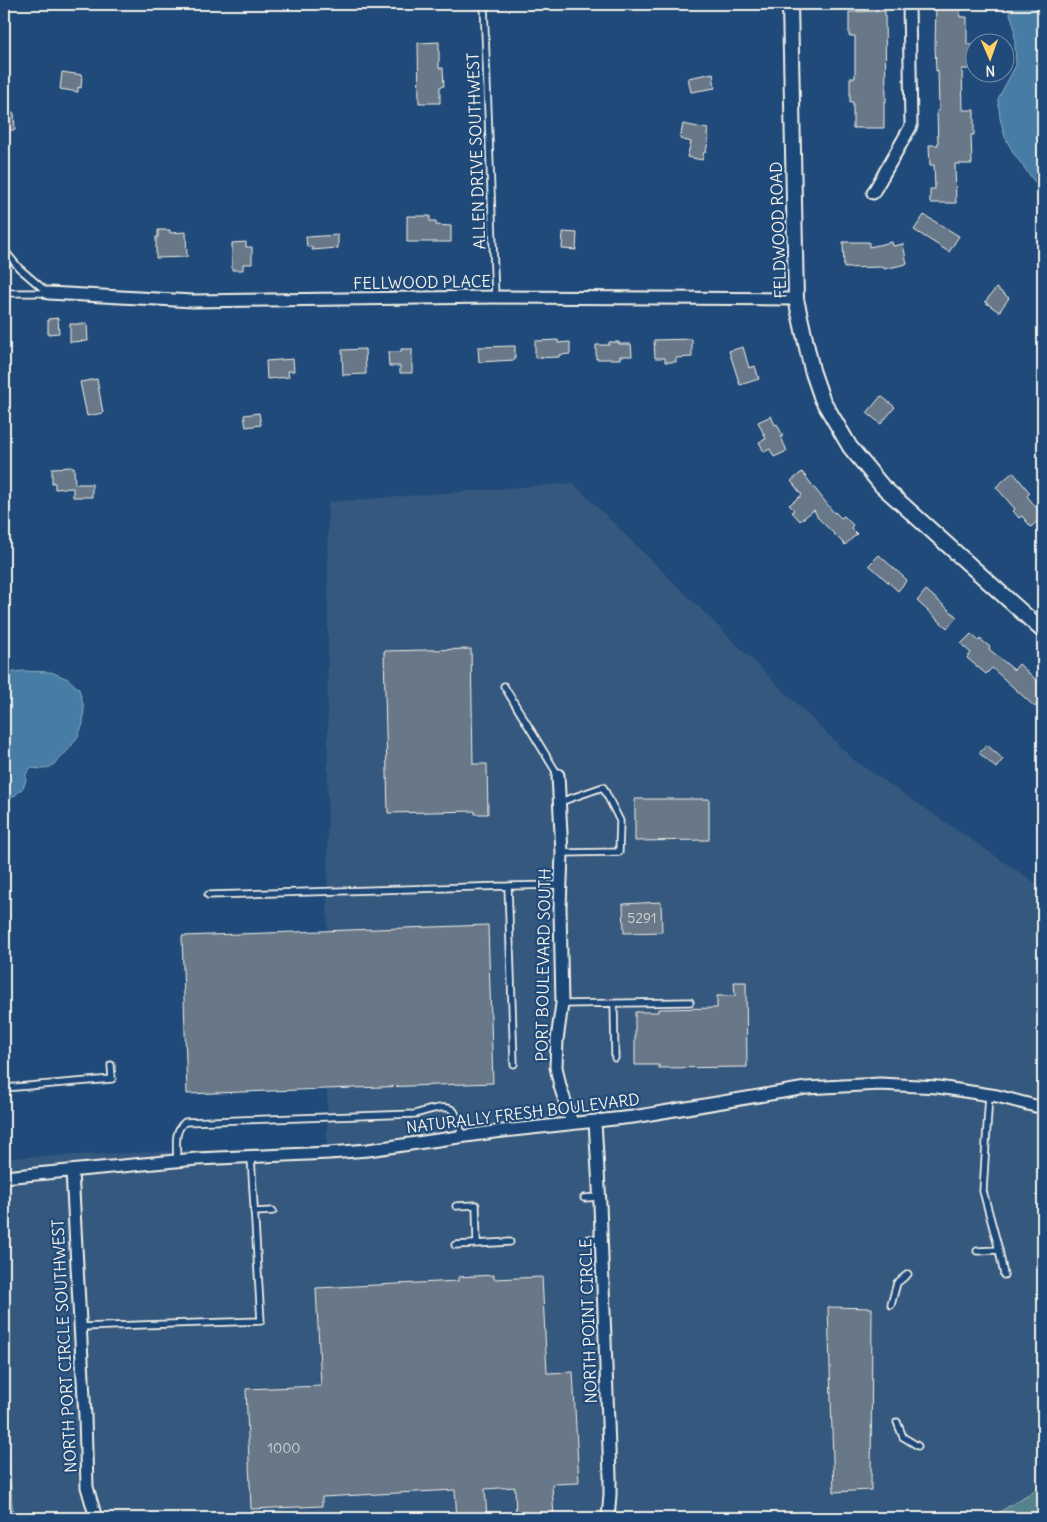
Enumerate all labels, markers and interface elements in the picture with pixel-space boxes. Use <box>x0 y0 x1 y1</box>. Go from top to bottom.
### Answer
north arrow <box>964 32 1014 82</box>
street label: ALLEN DRIVE SOUTHWEST <box>463 52 489 250</box>
text: N <box>985 62 996 80</box>
street label: FELDWOOD ROAD <box>766 161 790 299</box>
street label: FELLWOOD PLACE <box>353 271 491 293</box>
street label: PORT BOULEVARD SOUTH <box>531 868 555 1062</box>
house number: 5291 <box>627 909 657 927</box>
street label: NATURALLY FRESH BOULEVARD <box>405 1089 641 1137</box>
street label: NORTH PORT CIRCLE SOUTHWEST <box>47 1219 81 1473</box>
street label: NORTH POINT CIRCLE <box>575 1238 601 1404</box>
house number: 1000 <box>267 1439 301 1457</box>

